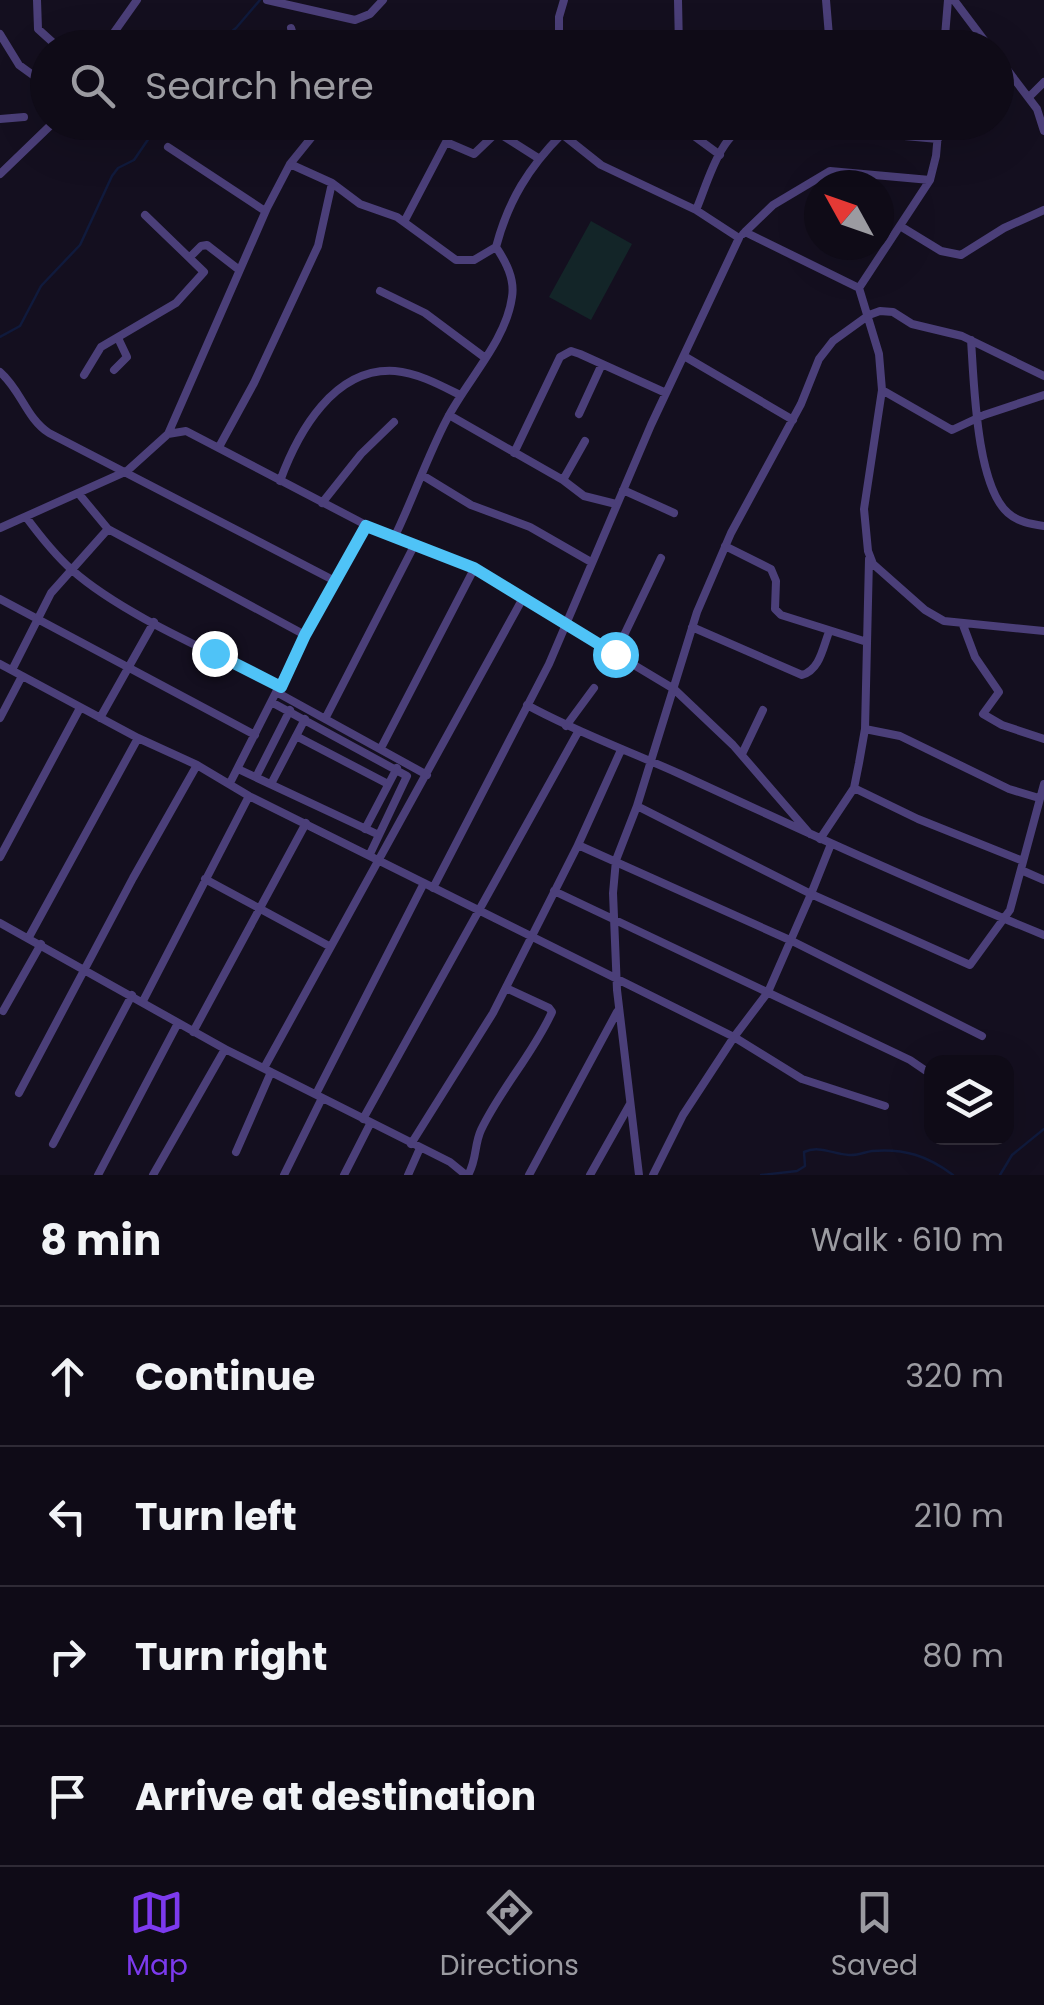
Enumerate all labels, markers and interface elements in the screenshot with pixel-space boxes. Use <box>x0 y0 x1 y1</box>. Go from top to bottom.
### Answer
search box <box>30 30 1014 140</box>
icon: search <box>65 58 120 113</box>
text: Search here <box>145 59 374 112</box>
north arrow <box>804 170 894 260</box>
route end <box>192 631 238 677</box>
route start <box>593 632 639 678</box>
map controls <box>924 1055 1014 1145</box>
button: layers <box>924 1055 1014 1145</box>
text: 8 min <box>40 1211 161 1270</box>
text: Walk · 610 m <box>811 1217 1004 1262</box>
icon: ahead <box>40 1349 95 1404</box>
text: Continue <box>135 1350 315 1403</box>
text: 320 m <box>905 1353 1004 1398</box>
icon: left <box>40 1489 95 1544</box>
text: Turn left <box>135 1490 297 1543</box>
text: 210 m <box>914 1493 1004 1538</box>
icon: right <box>40 1629 95 1684</box>
text: Turn right <box>135 1630 327 1683</box>
text: 80 m <box>922 1633 1004 1678</box>
icon: arrive <box>40 1769 95 1824</box>
text: Arrive at destination <box>135 1770 536 1823</box>
tab: Map <box>126 1885 188 1987</box>
tab: Directions <box>440 1885 579 1987</box>
tab: Saved <box>831 1885 918 1987</box>

